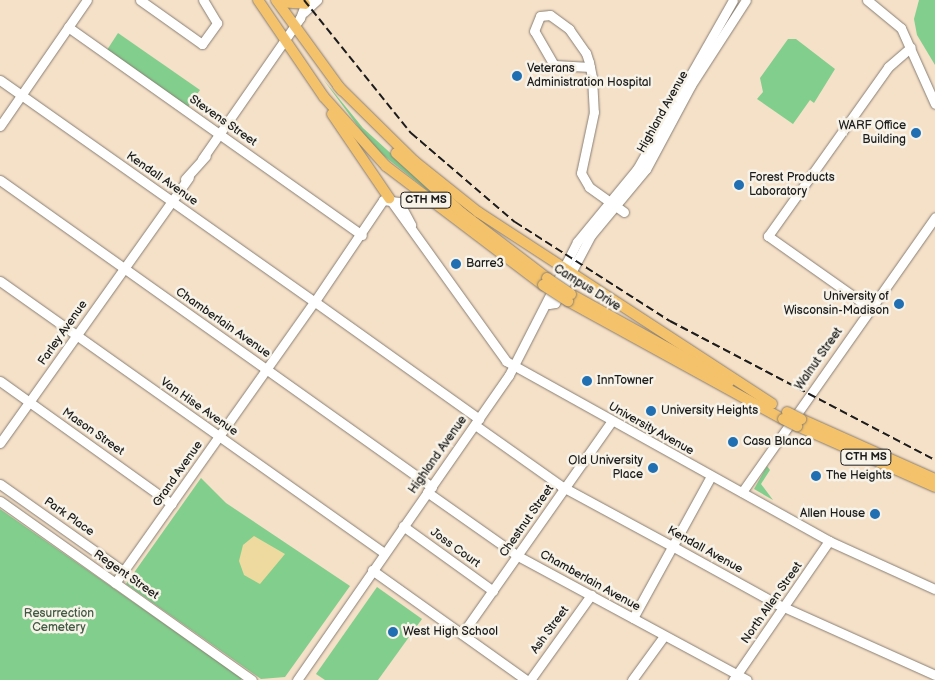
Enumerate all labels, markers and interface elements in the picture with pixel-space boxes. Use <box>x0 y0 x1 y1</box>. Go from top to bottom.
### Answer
place label: Veterans Administration Hospital <box>527 62 651 90</box>
street label: Highland Avenue <box>634 68 692 156</box>
marker: Veterans Administration Hospital <box>511 70 523 82</box>
street label: Stevens Street <box>186 92 260 150</box>
place label: WARF Office Building <box>839 119 906 147</box>
marker: WARF Office Building <box>910 127 922 139</box>
street label: Kendall Avenue <box>123 149 201 209</box>
place label: Forest Products Laboratory <box>749 171 835 199</box>
marker: Forest Products Laboratory <box>733 179 745 191</box>
road number: CTH MS <box>400 192 452 208</box>
place label: Barre3 <box>466 257 504 271</box>
marker: Barre3 <box>450 258 462 270</box>
street label: Campus Drive <box>551 262 623 314</box>
street label: Chamberlain Avenue <box>173 285 273 361</box>
place label: University of Wisconsin-Madison <box>784 290 889 318</box>
street label: Farley Avenue <box>35 298 91 368</box>
marker: University of Wisconsin-Madison <box>893 298 905 310</box>
street label: Walnut Street <box>792 325 846 393</box>
place label: InnTowner <box>597 374 653 388</box>
street label: Van Hise Avenue <box>157 375 241 439</box>
marker: InnTowner <box>581 375 593 387</box>
street label: University Avenue <box>605 399 697 459</box>
place label: University Heights <box>661 404 759 418</box>
street label: Mason Street <box>59 405 127 459</box>
marker: University Heights <box>645 405 657 417</box>
street label: Highland Avenue <box>406 413 470 497</box>
place label: Casa Blanca <box>743 435 812 449</box>
marker: Casa Blanca <box>727 436 739 448</box>
street label: Grand Avenue <box>150 438 206 510</box>
road number: CTH MS <box>840 448 892 466</box>
place label: Old University Place <box>568 454 643 482</box>
marker: Old University Place <box>647 462 659 474</box>
place label: The Heights <box>826 469 892 483</box>
marker: The Heights <box>810 470 822 482</box>
street label: Chestnut Street <box>497 482 557 560</box>
street label: Park Place <box>41 495 97 539</box>
place label: Allen House <box>800 507 865 521</box>
marker: Allen House <box>869 508 881 520</box>
street label: Kendall Avenue <box>665 523 745 577</box>
street label: Joss Court <box>427 525 483 571</box>
street label: Regent Street <box>91 547 161 603</box>
street label: Chamberlain Avenue <box>537 547 643 615</box>
street label: North Allen Street <box>738 559 806 647</box>
street label: Ash Street <box>528 603 572 657</box>
park label: Resurrection Cemetery <box>24 607 94 635</box>
place label: West High School <box>403 625 498 639</box>
marker: West High School <box>387 626 399 638</box>

